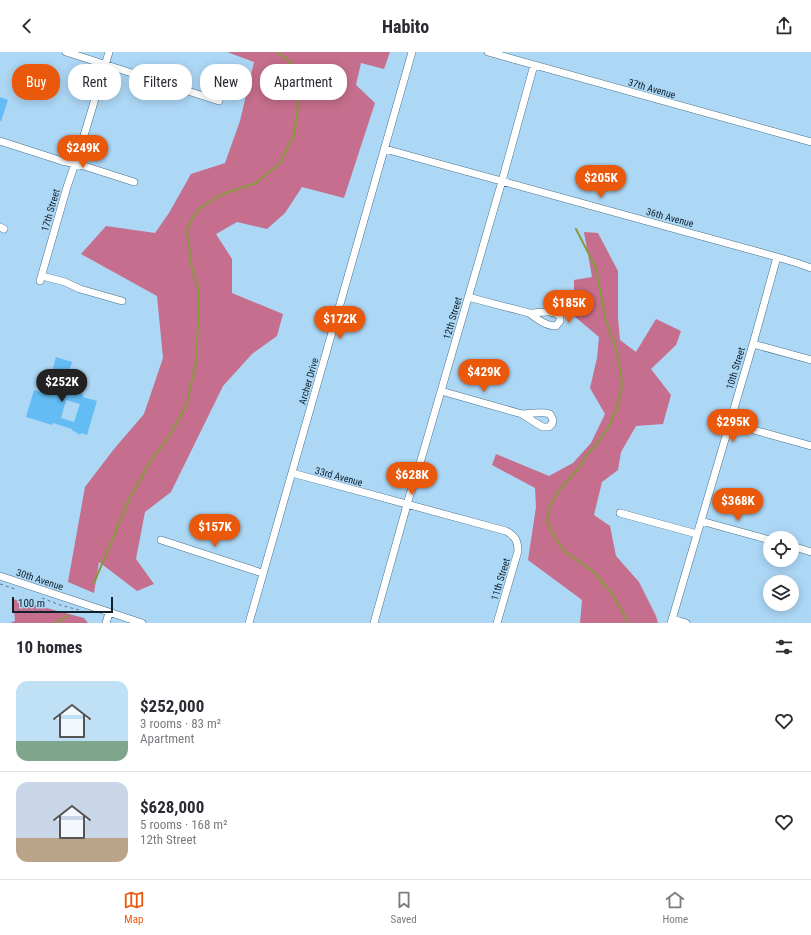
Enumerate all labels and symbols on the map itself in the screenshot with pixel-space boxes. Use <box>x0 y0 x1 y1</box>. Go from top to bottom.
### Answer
street label: 37th Avenue <box>627 76 677 101</box>
pin: $249K <box>55 135 111 169</box>
pin: $205K <box>573 165 629 199</box>
street label: 17th Street <box>39 188 62 233</box>
street label: 36th Avenue <box>645 206 695 229</box>
pin: $185K <box>541 290 597 324</box>
street label: 12th Street <box>441 296 464 341</box>
pin: $172K <box>312 306 368 340</box>
street label: 10th Street <box>724 346 747 391</box>
street label: Archer Drive <box>297 356 320 406</box>
pin: $429K <box>456 359 512 393</box>
pin: $252K <box>34 369 90 403</box>
pin: $295K <box>705 409 761 443</box>
pin: $628K <box>384 462 440 496</box>
street label: 33rd Avenue <box>314 465 364 488</box>
pin: $368K <box>710 488 766 522</box>
pin: $157K <box>187 514 243 548</box>
street label: 11th Street <box>489 557 512 602</box>
street label: 30th Avenue <box>15 567 65 592</box>
scale bar <box>12 595 113 614</box>

